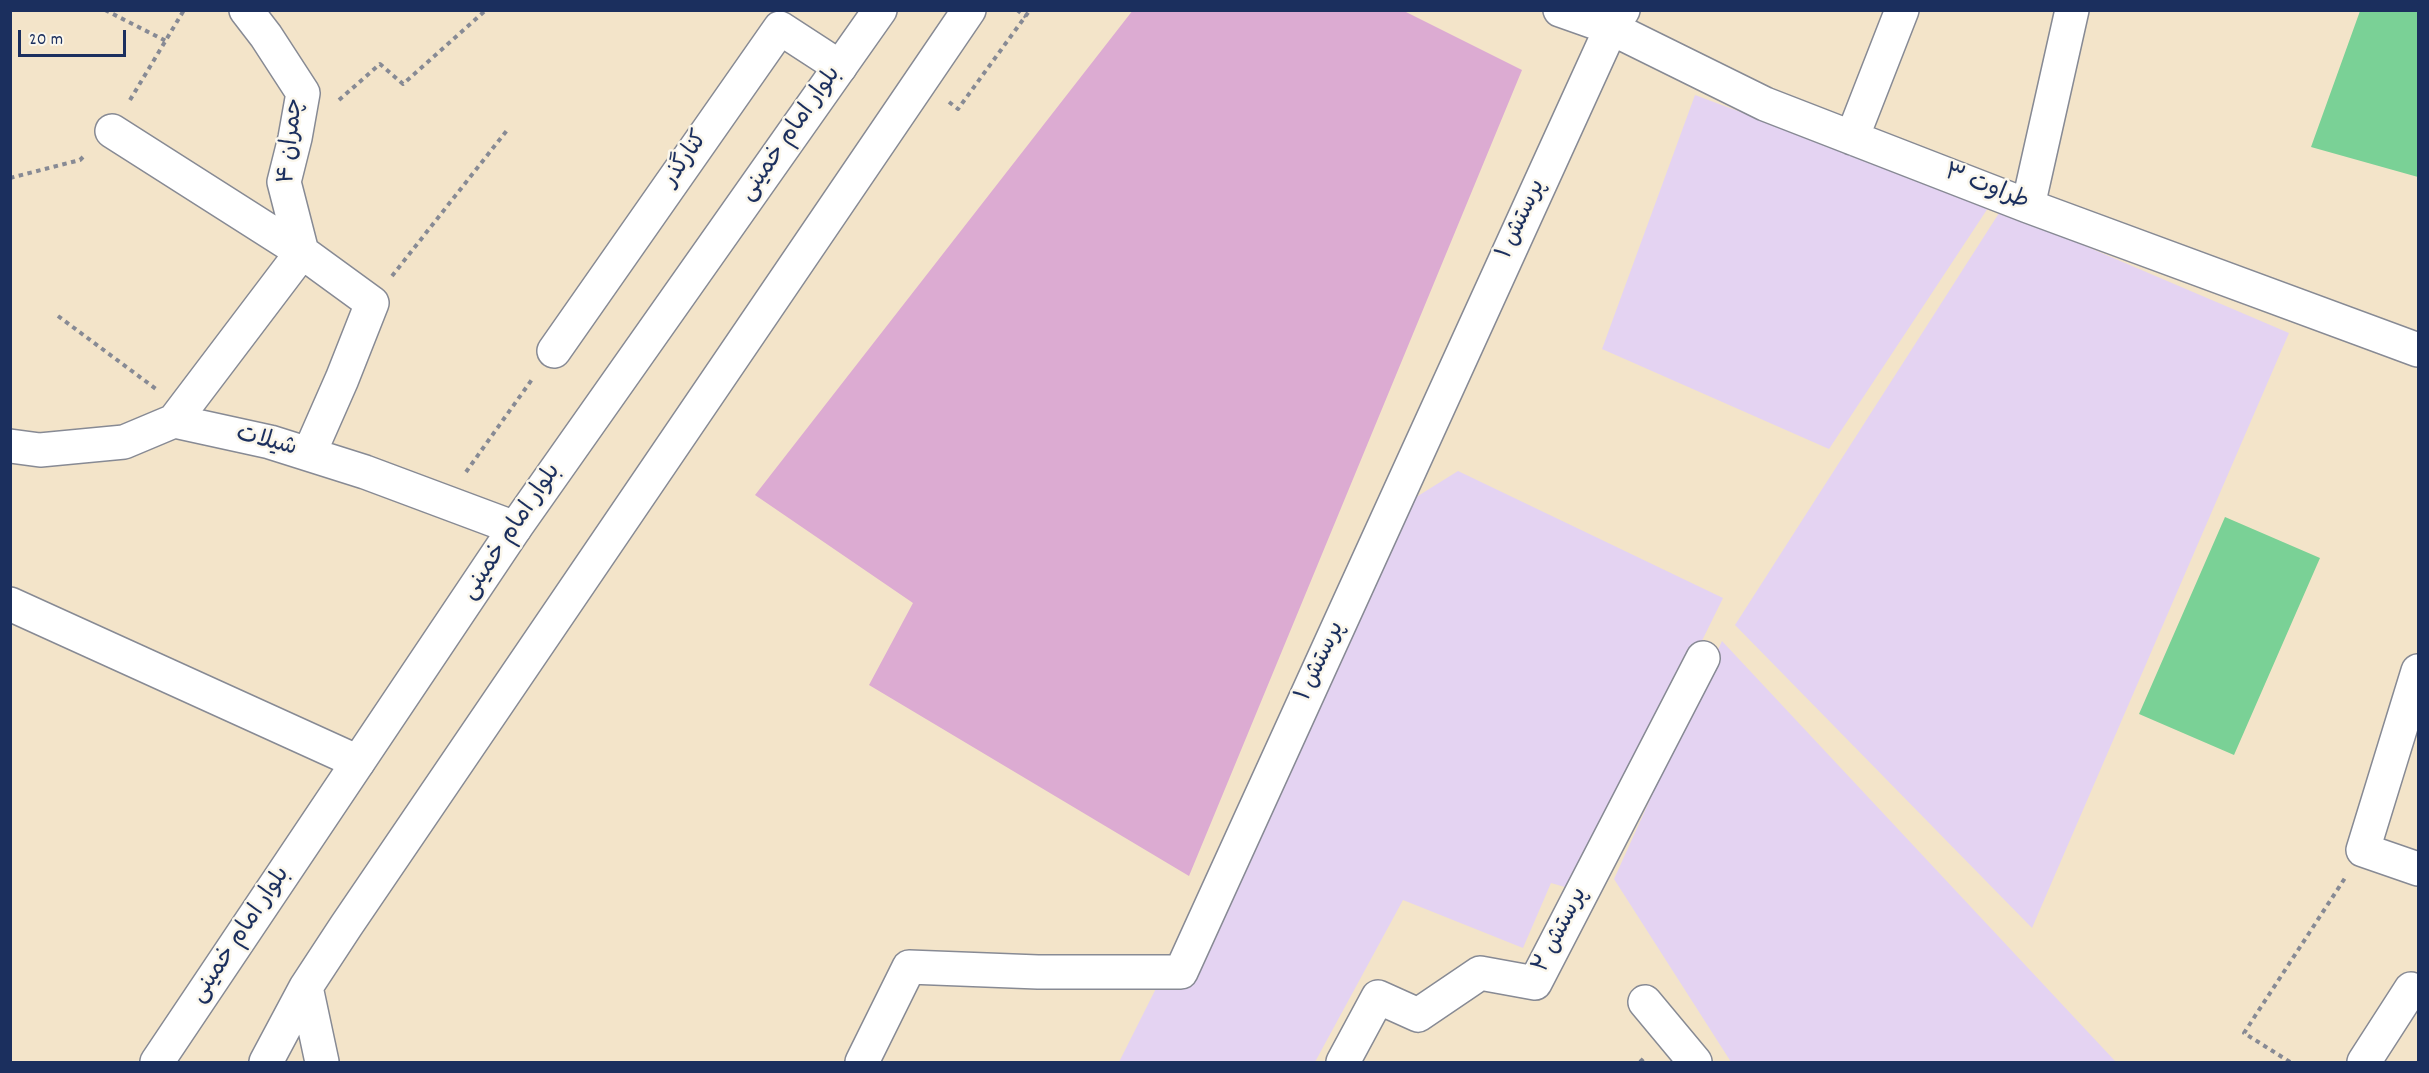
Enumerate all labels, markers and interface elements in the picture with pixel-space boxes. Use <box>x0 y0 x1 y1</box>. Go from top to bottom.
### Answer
scale bar <box>21 18 129 56</box>
text: 20 m <box>29 28 63 53</box>
street label: بلوار امام خمینی <box>735 62 849 208</box>
street label: چمران ۴ <box>274 97 312 185</box>
street label: کنارگذر <box>658 127 716 193</box>
street label: طراوت ۳ <box>1940 160 2032 218</box>
street label: پرستش ۱ <box>1492 176 1554 264</box>
street label: شیلات <box>232 421 300 465</box>
street label: بلوار امام خمینی <box>457 459 569 607</box>
street label: پرستش ۱ <box>1291 618 1353 706</box>
street label: بلوار امام خمینی <box>186 862 298 1010</box>
street label: پرستش ۲ <box>1528 883 1596 979</box>

